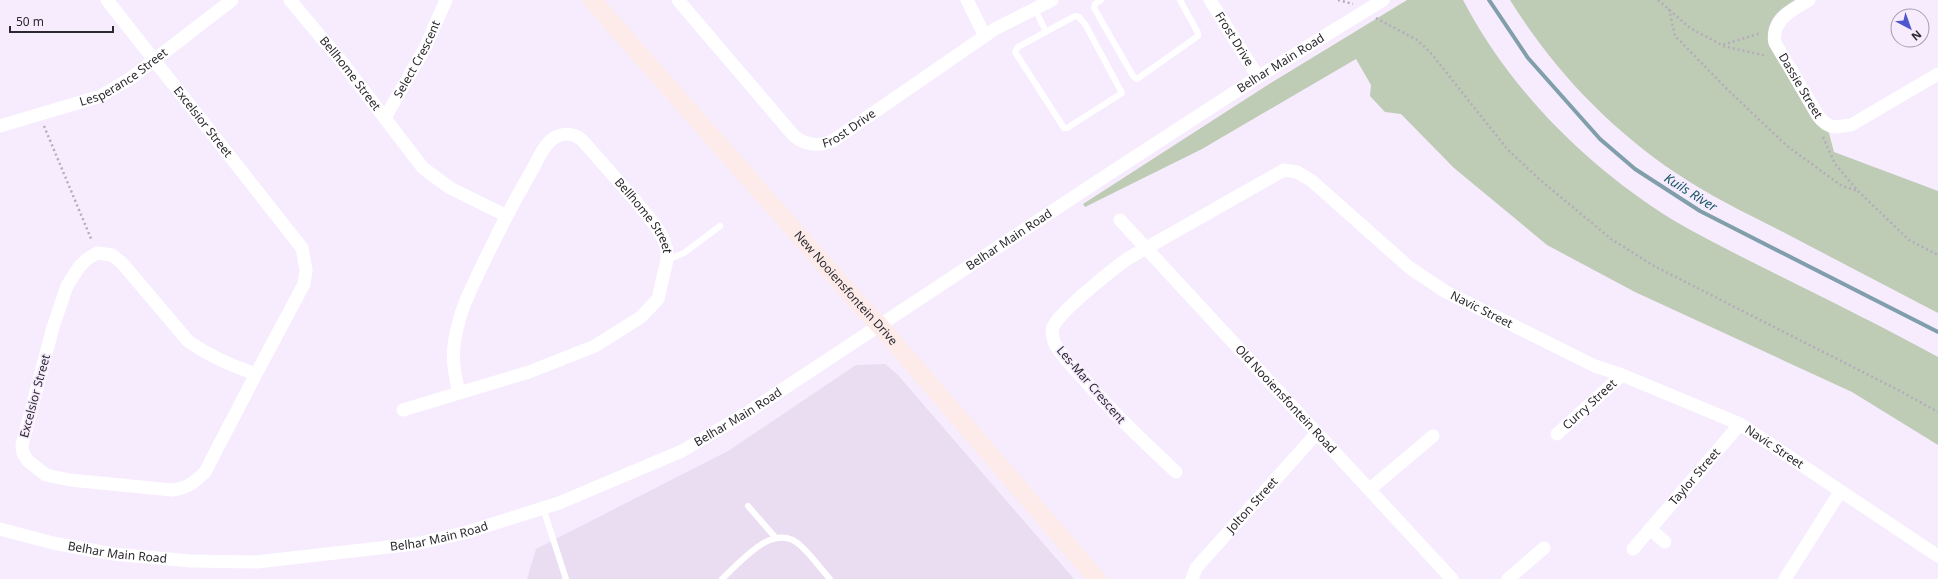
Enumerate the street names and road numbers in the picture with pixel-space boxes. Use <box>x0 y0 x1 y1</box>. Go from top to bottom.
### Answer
street label: Frost Drive <box>1211 8 1258 69</box>
street label: Select Crescent <box>389 17 444 101</box>
street label: Belhar Main Road <box>1233 29 1327 96</box>
street label: Bellhome Street <box>316 33 385 114</box>
street label: Lesperance Street <box>77 43 171 110</box>
street label: Dassie Street <box>1775 50 1827 122</box>
street label: Excelsior Street <box>170 82 237 161</box>
street label: Frost Drive <box>820 105 879 152</box>
street label: Bellhome Street <box>611 174 676 254</box>
street label: Belhar Main Road <box>962 205 1055 274</box>
street label: New Nooiensfontein Drive <box>791 227 902 349</box>
street label: Navic Street <box>1448 287 1516 332</box>
street label: Old Nooiensfontein Road <box>1232 341 1341 457</box>
street label: Les-Mar Crescent <box>1053 342 1130 428</box>
street label: Excelsior Street <box>15 351 54 440</box>
street label: Curry Street <box>1558 375 1621 433</box>
street label: Belhar Main Road <box>691 383 785 450</box>
street label: Navic Street <box>1742 421 1808 473</box>
street label: Taylor Street <box>1665 444 1724 509</box>
street label: Jolton Street <box>1222 473 1282 537</box>
street label: Belhar Main Road <box>389 517 490 555</box>
street label: Belhar Main Road <box>66 537 168 567</box>

